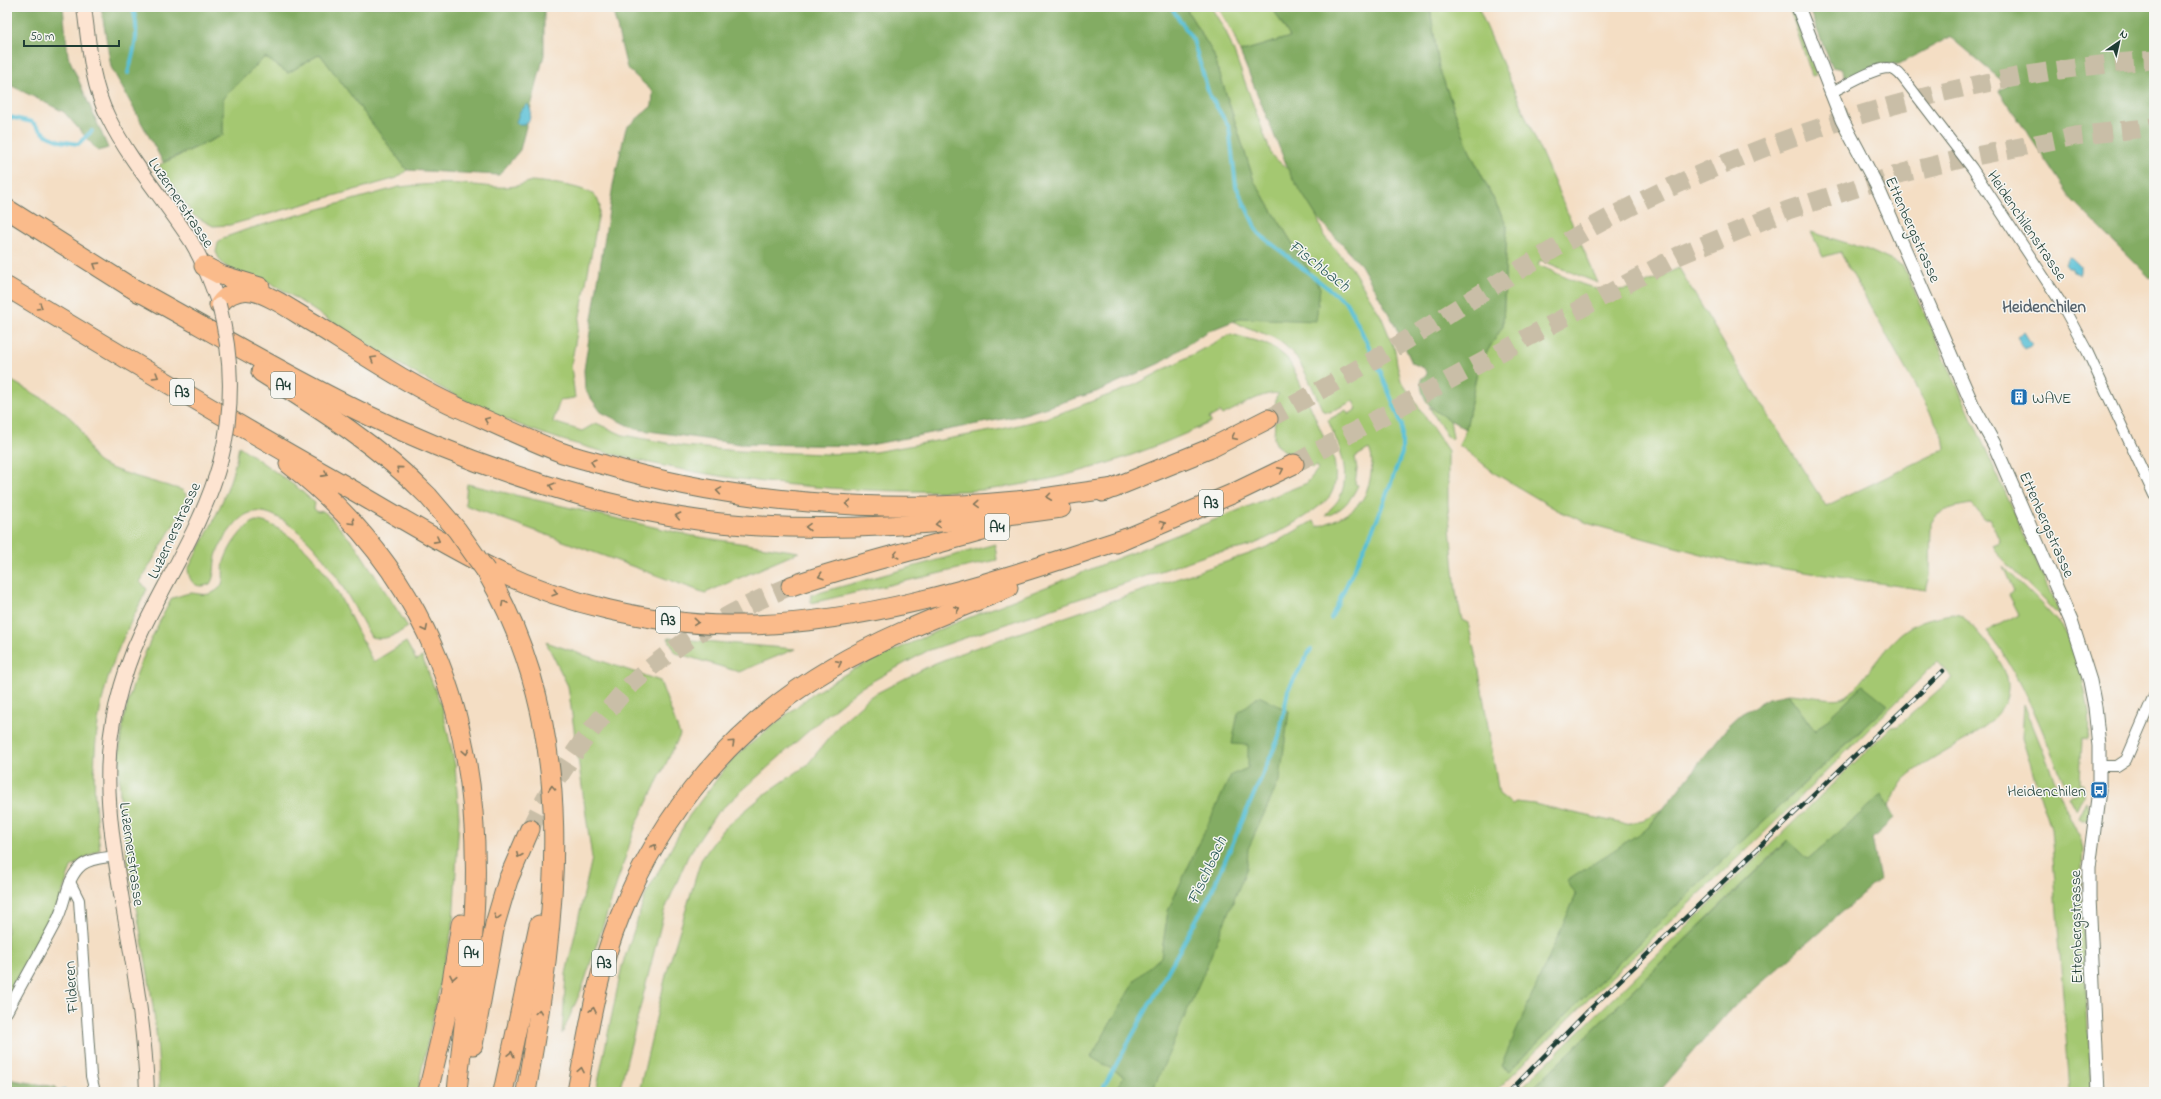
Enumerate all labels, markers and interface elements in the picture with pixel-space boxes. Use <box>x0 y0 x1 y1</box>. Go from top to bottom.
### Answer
scale bar <box>24 22 119 48</box>
north arrow <box>2099 22 2139 62</box>
text: N <box>2116 26 2132 43</box>
text: 50 m <box>30 28 54 46</box>
street label: Luzernerstrasse <box>141 153 220 254</box>
street label: Heidenchilenstrasse <box>1980 166 2073 287</box>
street label: Ettenbergstrasse <box>1878 173 1947 287</box>
water label: Fischbach <box>1283 234 1356 299</box>
one-way arrow <box>94 263 101 270</box>
district label: Heidenchilen <box>2002 295 2086 320</box>
one-way arrow <box>36 302 43 309</box>
one-way arrow <box>370 357 377 364</box>
one-way arrow <box>152 371 159 379</box>
road number: A4 <box>271 372 295 398</box>
road number: A3 <box>170 379 194 405</box>
building icon: WAVE <box>2009 387 2029 407</box>
place label: WAVE <box>2032 387 2071 411</box>
one-way arrow <box>484 417 492 425</box>
one-way arrow <box>1230 432 1238 440</box>
one-way arrow <box>589 458 596 467</box>
one-way arrow <box>397 467 404 474</box>
one-way arrow <box>1277 467 1285 475</box>
street label: Ettenbergstrasse <box>2012 468 2081 582</box>
one-way arrow <box>321 469 328 476</box>
street label: Luzernerstrasse <box>142 478 208 583</box>
one-way arrow <box>549 482 556 491</box>
one-way arrow <box>716 487 722 496</box>
road number: A3 <box>1199 490 1223 516</box>
one-way arrow <box>1046 492 1052 501</box>
one-way arrow <box>845 499 851 508</box>
one-way arrow <box>975 499 981 508</box>
one-way arrow <box>675 513 681 521</box>
road number: A4 <box>985 514 1009 540</box>
one-way arrow <box>347 517 355 525</box>
one-way arrow <box>935 519 941 528</box>
one-way arrow <box>1159 520 1166 528</box>
one-way arrow <box>805 523 811 531</box>
one-way arrow <box>433 535 440 543</box>
one-way arrow <box>893 550 900 559</box>
one-way arrow <box>818 571 825 580</box>
one-way arrow <box>551 588 558 597</box>
one-way arrow <box>501 600 509 608</box>
one-way arrow <box>953 606 961 614</box>
road number: A3 <box>656 607 680 633</box>
one-way arrow <box>693 618 699 627</box>
one-way arrow <box>420 625 428 632</box>
one-way arrow <box>835 661 842 668</box>
one-way arrow <box>727 740 735 748</box>
one-way arrow <box>461 749 470 755</box>
place label: Heidenchilen <box>2007 780 2086 804</box>
bus stop icon: Heidenchilen <box>2089 780 2109 800</box>
one-way arrow <box>548 785 557 791</box>
street label: Luzernerstrasse <box>112 801 150 908</box>
water label: Fischbach <box>1181 832 1234 909</box>
one-way arrow <box>649 843 656 851</box>
one-way arrow <box>515 851 523 858</box>
street label: Ettenbergstrasse <box>2064 869 2090 984</box>
one-way arrow <box>493 914 502 921</box>
road number: A4 <box>459 940 483 966</box>
road number: A3 <box>592 950 616 976</box>
street label: Filderen <box>58 960 86 1015</box>
one-way arrow <box>450 974 458 980</box>
one-way arrow <box>589 1007 597 1013</box>
one-way arrow <box>534 1009 543 1015</box>
one-way arrow <box>507 1051 515 1057</box>
one-way arrow <box>576 1067 585 1073</box>

